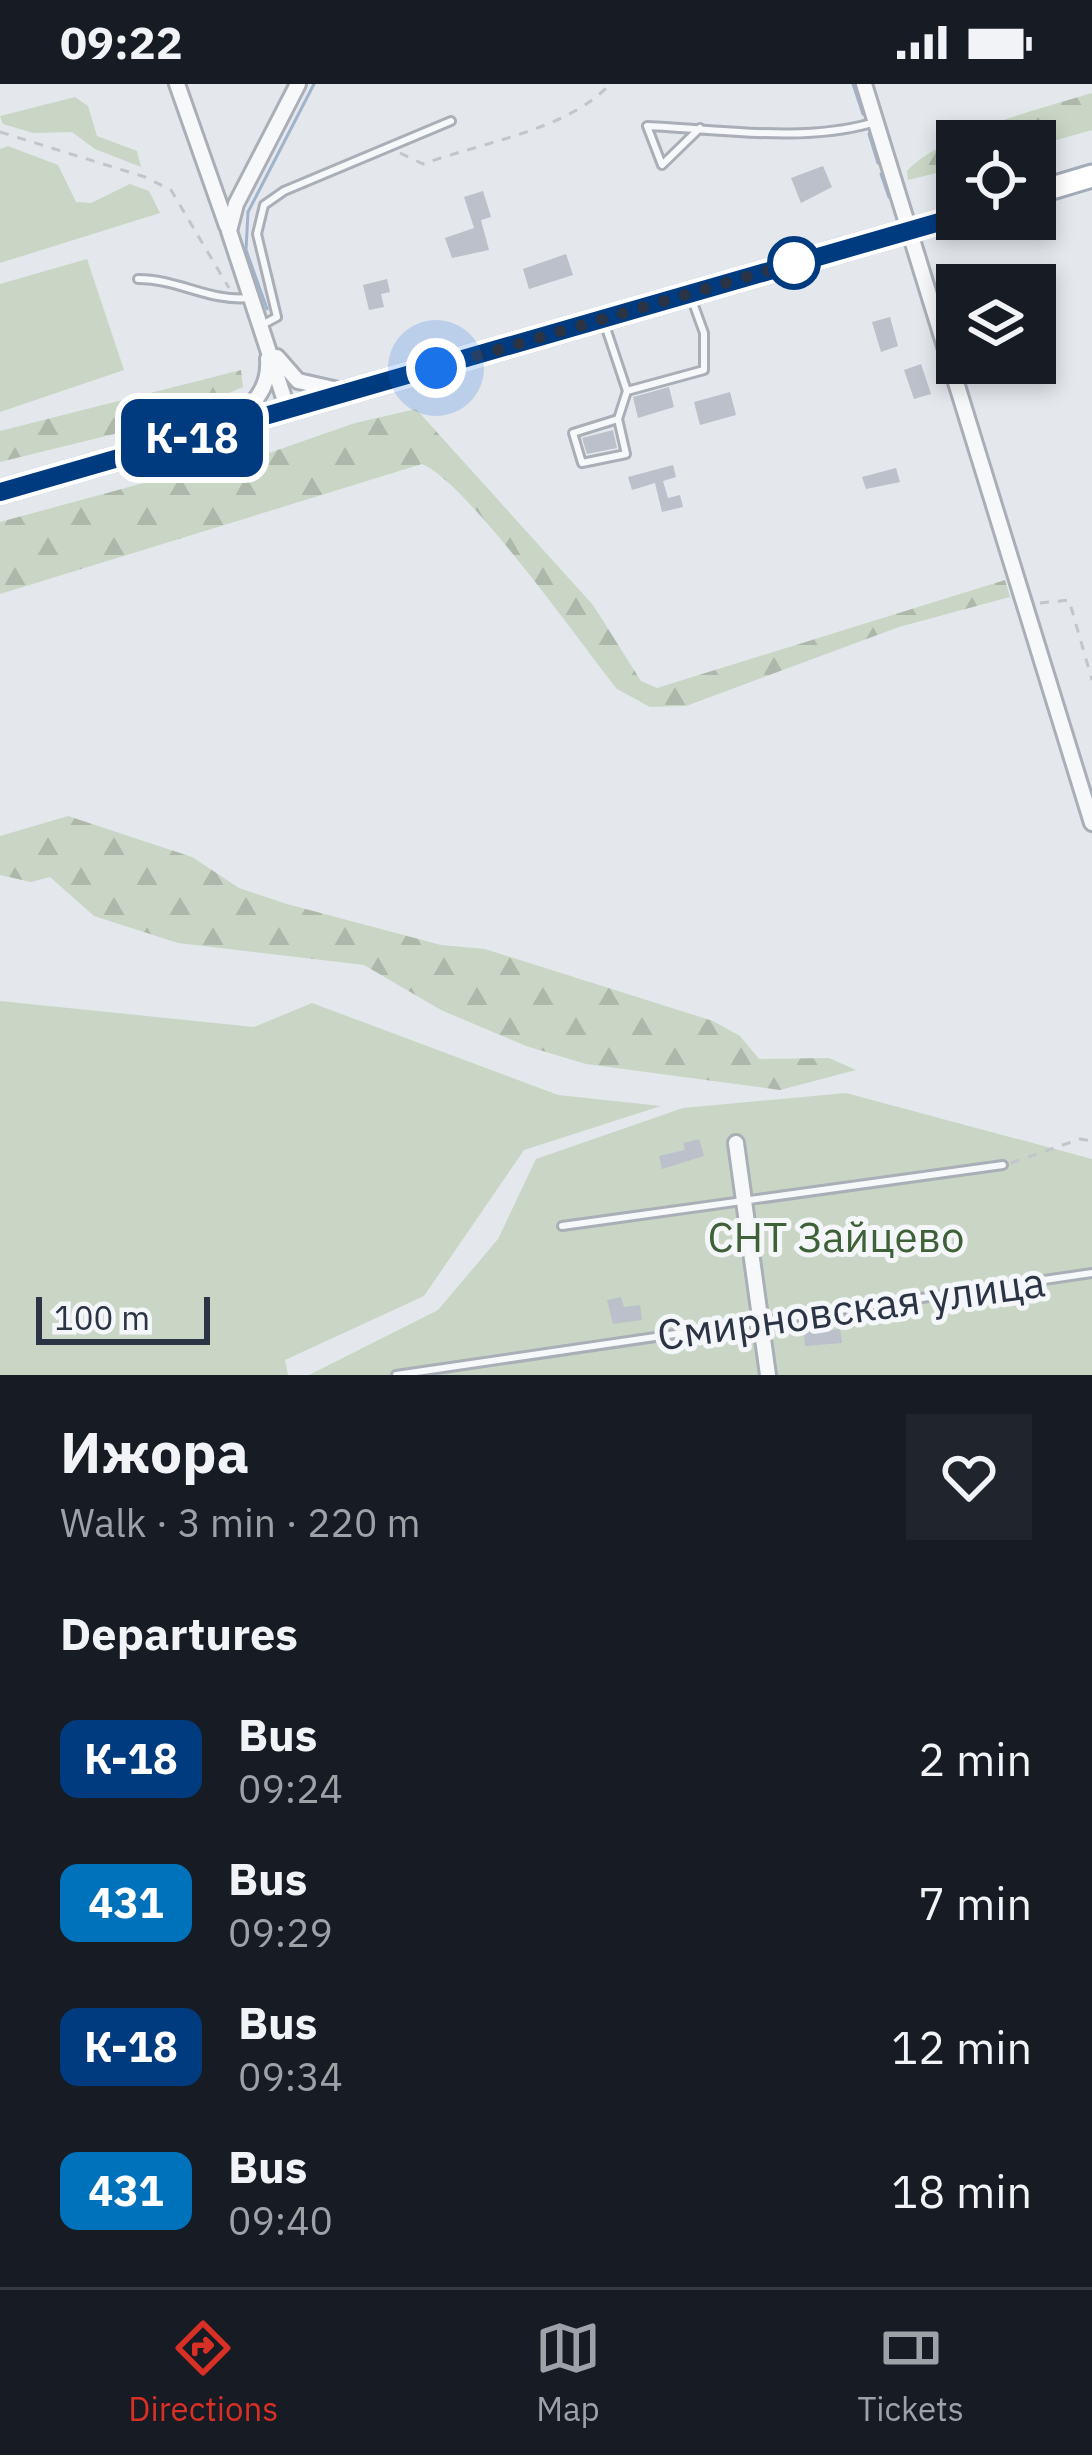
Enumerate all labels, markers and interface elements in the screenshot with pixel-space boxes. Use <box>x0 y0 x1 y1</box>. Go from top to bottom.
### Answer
text: 09:22 <box>60 13 183 71</box>
map controls <box>936 120 1056 384</box>
button: locate <box>936 120 1056 240</box>
unlabelled marker <box>769 238 819 288</box>
button: layers <box>936 264 1056 384</box>
your location <box>406 338 466 398</box>
line badge: К-18 <box>108 399 276 477</box>
text: К-18 <box>145 410 239 465</box>
park label: СНТ Зайцево <box>708 1209 964 1264</box>
street label: Смирновская улица <box>654 1254 1048 1362</box>
scale bar <box>36 1291 210 1344</box>
text: 100 m <box>54 1296 150 1339</box>
button: heart <box>906 1414 1032 1540</box>
text: Ижора <box>60 1415 249 1489</box>
text: Walk · 3 min · 220 m <box>60 1497 421 1548</box>
text: Departures <box>60 1604 298 1662</box>
text: Bus <box>238 1705 318 1763</box>
text: 2 min <box>918 1730 1032 1788</box>
text: К-18 <box>84 1731 178 1786</box>
text: 09:24 <box>238 1763 343 1814</box>
text: Bus <box>228 1849 308 1907</box>
text: 7 min <box>918 1874 1032 1932</box>
text: 431 <box>88 1875 164 1930</box>
text: 09:29 <box>228 1907 333 1958</box>
text: Bus <box>238 1993 318 2051</box>
text: 12 min <box>891 2018 1032 2076</box>
text: К-18 <box>84 2019 178 2074</box>
text: 09:34 <box>238 2051 343 2102</box>
text: Bus <box>228 2137 308 2195</box>
text: 18 min <box>891 2162 1032 2220</box>
text: 431 <box>88 2163 164 2218</box>
text: 09:40 <box>228 2195 333 2246</box>
tab: Directions <box>128 2315 278 2430</box>
tab: Map <box>535 2315 601 2430</box>
tab: Tickets <box>857 2315 964 2430</box>

